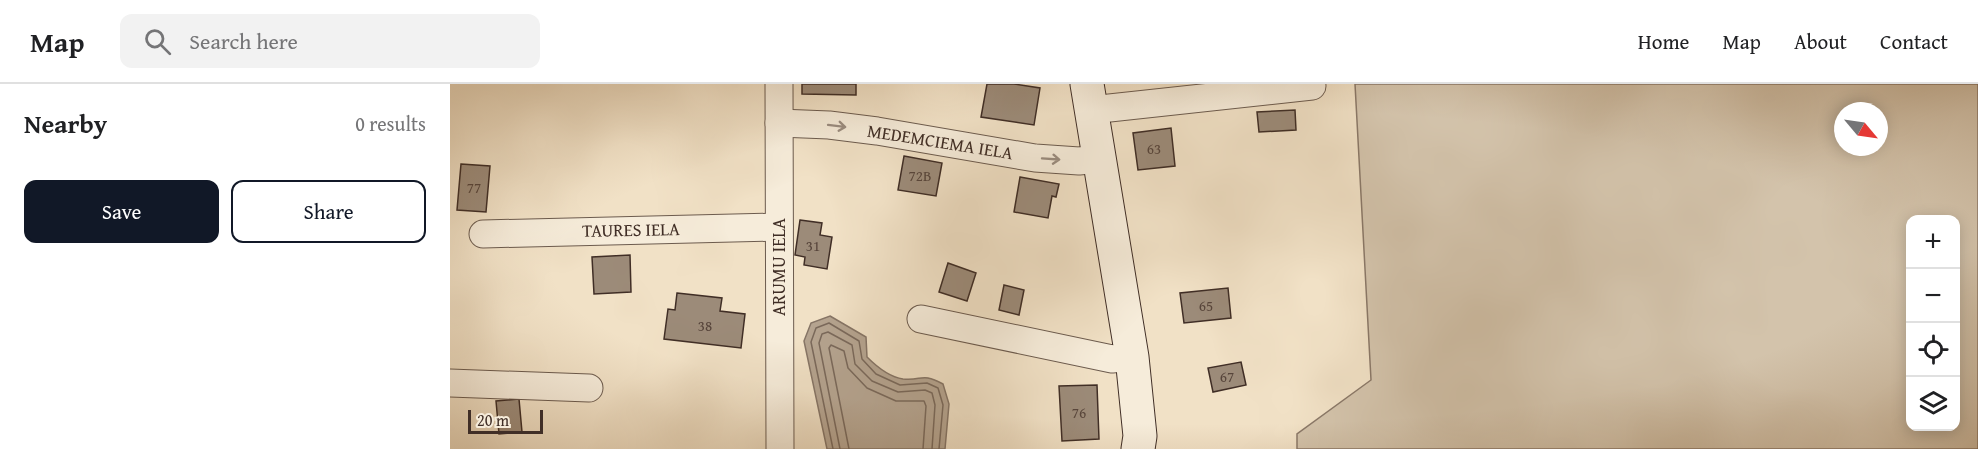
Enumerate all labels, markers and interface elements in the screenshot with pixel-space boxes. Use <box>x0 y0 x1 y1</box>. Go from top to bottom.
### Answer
search box <box>120 14 540 68</box>
text: Map <box>30 21 84 62</box>
icon: search <box>141 25 174 58</box>
text: Search here <box>189 25 298 57</box>
text: Home <box>1638 26 1689 57</box>
text: Map <box>1722 26 1761 57</box>
text: About <box>1794 26 1847 57</box>
text: Contact <box>1880 26 1948 57</box>
north arrow <box>1834 102 1888 156</box>
text: Nearby <box>24 104 107 143</box>
text: 0 results <box>355 109 426 138</box>
street label: MEDEMCIEMA IELA <box>865 117 1015 166</box>
one-way arrow <box>827 121 847 132</box>
house number: 63 <box>1147 138 1161 159</box>
one-way arrow <box>1040 154 1060 165</box>
house number: 72B <box>909 165 931 186</box>
house number: 77 <box>467 177 481 198</box>
button: Save <box>24 180 219 243</box>
button: Share <box>231 180 426 243</box>
street label: TAURES IELA <box>582 215 680 244</box>
map controls <box>1906 215 1960 431</box>
button: + <box>1906 215 1960 269</box>
street label: ARUMU IELA <box>765 218 792 316</box>
house number: 31 <box>806 235 820 256</box>
button: − <box>1906 269 1960 323</box>
house number: 65 <box>1199 295 1213 316</box>
house number: 38 <box>698 315 712 336</box>
button: locate <box>1906 323 1960 377</box>
house number: 67 <box>1220 366 1234 387</box>
button: layers <box>1906 377 1960 431</box>
house number: 76 <box>1072 402 1086 423</box>
scale bar <box>468 407 543 434</box>
text: 20 m <box>477 408 509 432</box>

